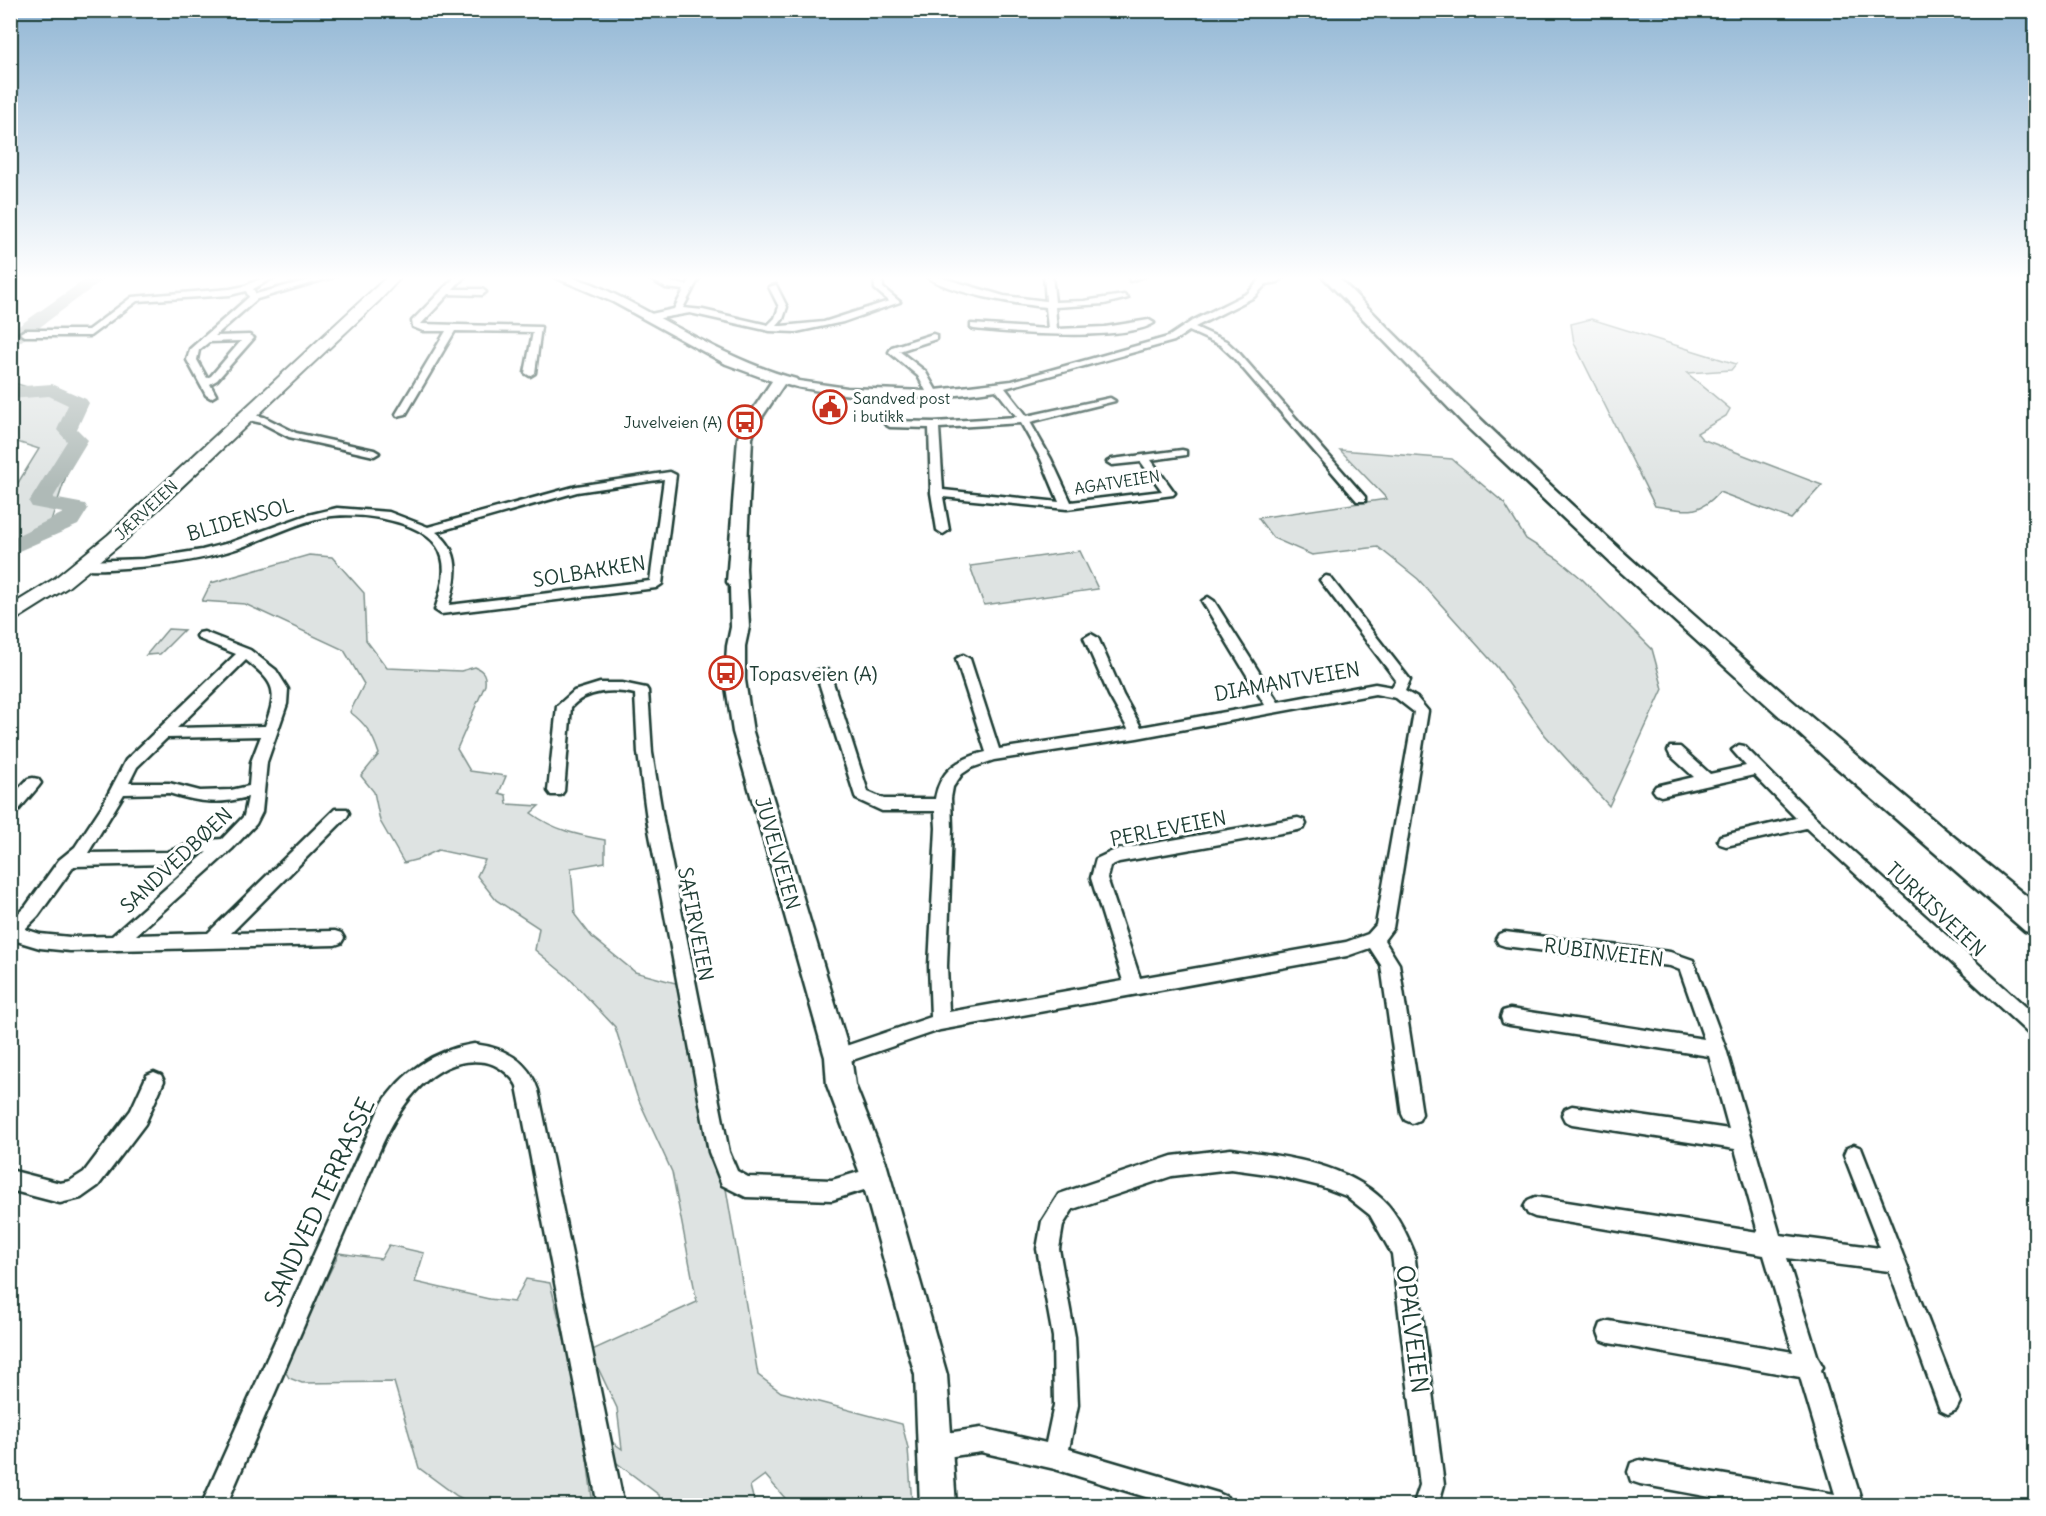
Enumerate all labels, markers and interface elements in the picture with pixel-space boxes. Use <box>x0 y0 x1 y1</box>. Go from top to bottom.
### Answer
place label: Sandved post i butikk <box>853 388 951 426</box>
public building icon: Sandved post i butikk <box>812 389 848 425</box>
bus stop icon: Juvelveien (A) <box>727 404 763 440</box>
place label: Juvelveien (A) <box>624 412 722 432</box>
street label: AGATVEIEN <box>1073 465 1161 499</box>
street label: JÆRVEIEN <box>110 476 182 544</box>
street label: BLIDENSOL <box>184 492 296 546</box>
street label: SOLBAKKEN <box>531 550 647 592</box>
bus stop icon: Topasveien (A) <box>708 655 744 691</box>
street label: DIAMANTVEIEN <box>1212 656 1362 706</box>
place label: Topasveien (A) <box>749 661 878 686</box>
street label: JUVELVEIEN <box>750 794 806 912</box>
street label: SANDVEDBØEN <box>115 802 237 918</box>
street label: PERLEVEIEN <box>1108 805 1228 851</box>
street label: TURKISVEIEN <box>1881 856 1991 962</box>
street label: SAFIRVEIEN <box>673 865 719 983</box>
street label: RUBINVEIEN <box>1543 932 1665 972</box>
street label: SANDVED TERRASSE <box>257 1093 381 1311</box>
street label: OPALVEIEN <box>1390 1263 1436 1395</box>

